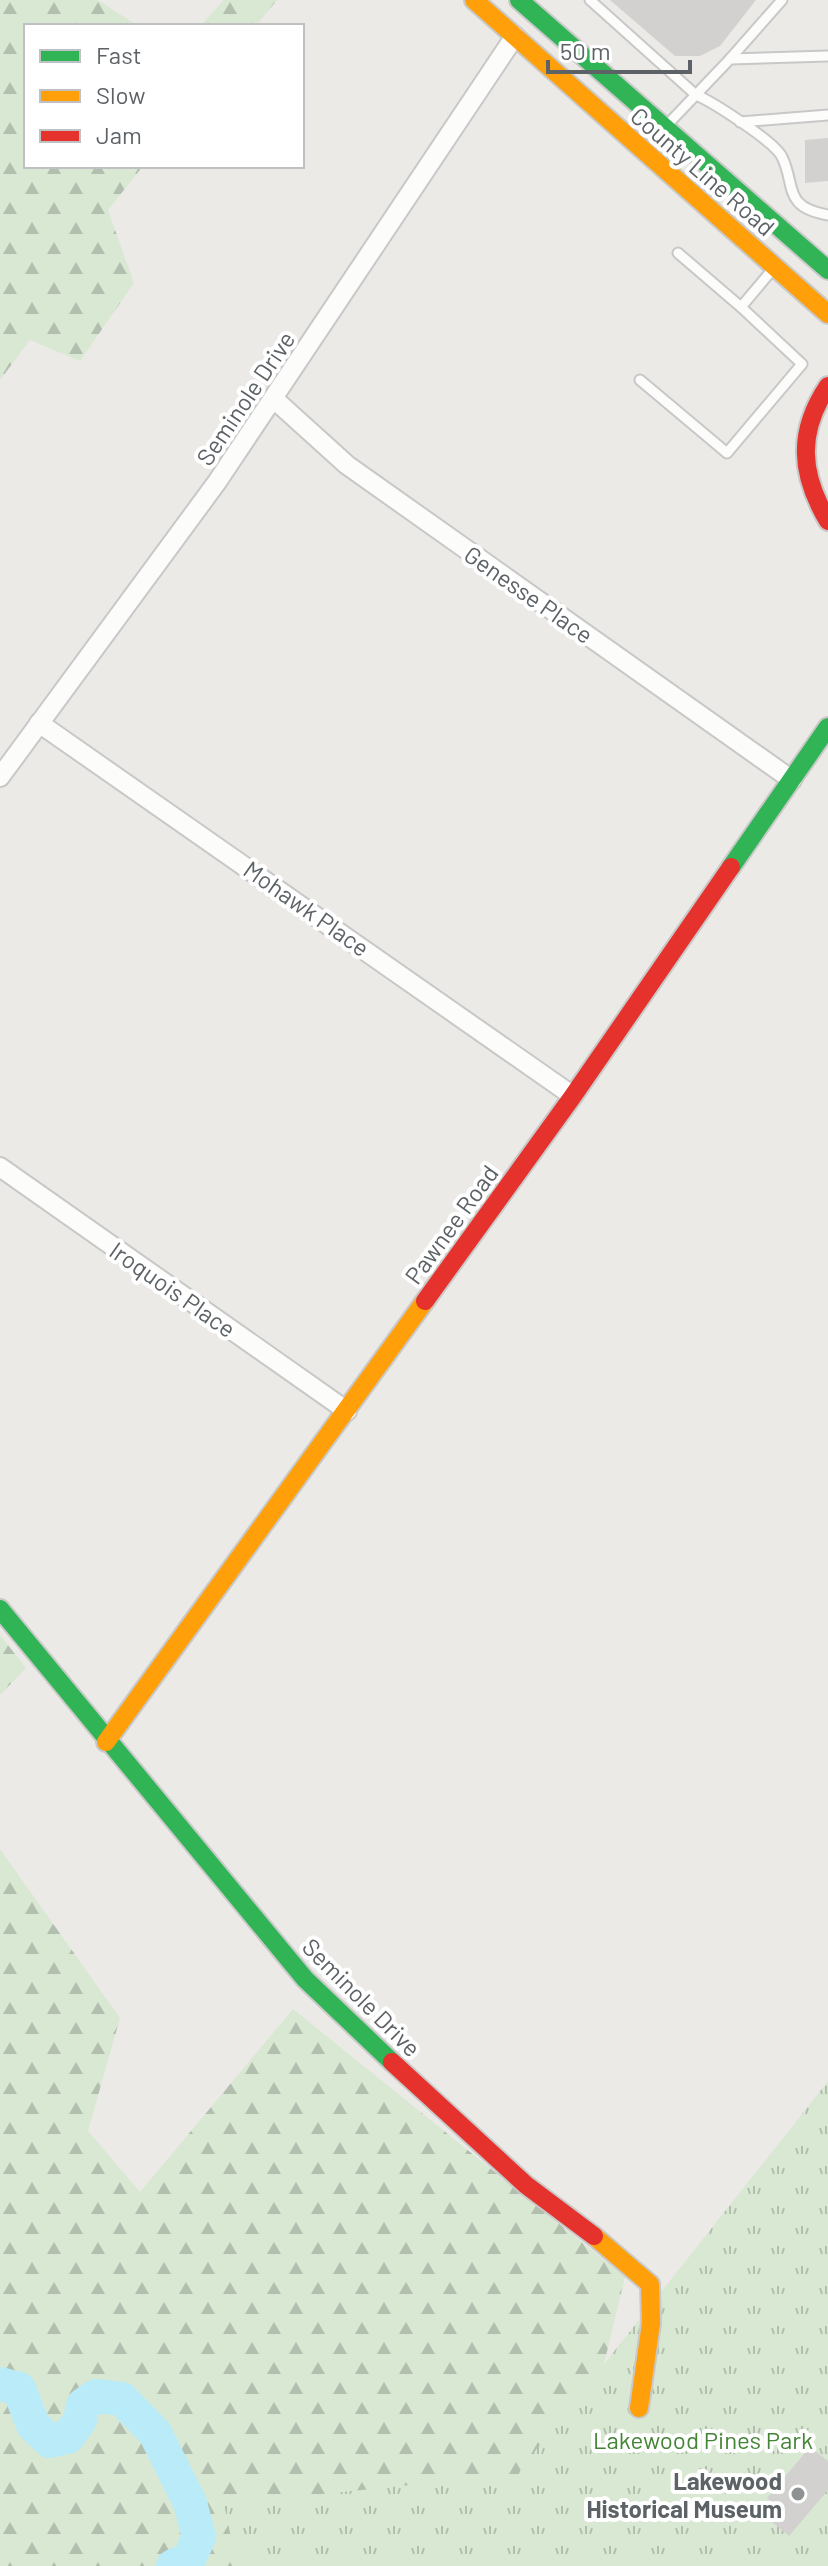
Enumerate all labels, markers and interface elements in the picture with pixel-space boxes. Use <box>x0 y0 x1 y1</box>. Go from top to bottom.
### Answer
legend <box>24 24 304 168</box>
scale bar <box>548 24 690 74</box>
text: 50 m <box>560 36 611 65</box>
text: Fast <box>96 40 141 69</box>
text: Slow <box>96 80 145 109</box>
street label: County Line Road <box>625 101 781 241</box>
text: Jam <box>96 120 142 149</box>
street label: Seminole Drive <box>190 326 300 470</box>
street label: Genesse Place <box>459 539 599 649</box>
street label: Mohawk Place <box>239 854 375 962</box>
street label: Pawnee Road <box>398 1159 504 1289</box>
street label: Iroquois Place <box>105 1235 241 1343</box>
street label: Seminole Drive <box>297 1932 427 2062</box>
park label: Lakewood Pines Park <box>593 2425 813 2454</box>
place label: Lakewood Historical Museum <box>586 2466 782 2523</box>
marker: Lakewood Historical Museum <box>789 2485 807 2503</box>

